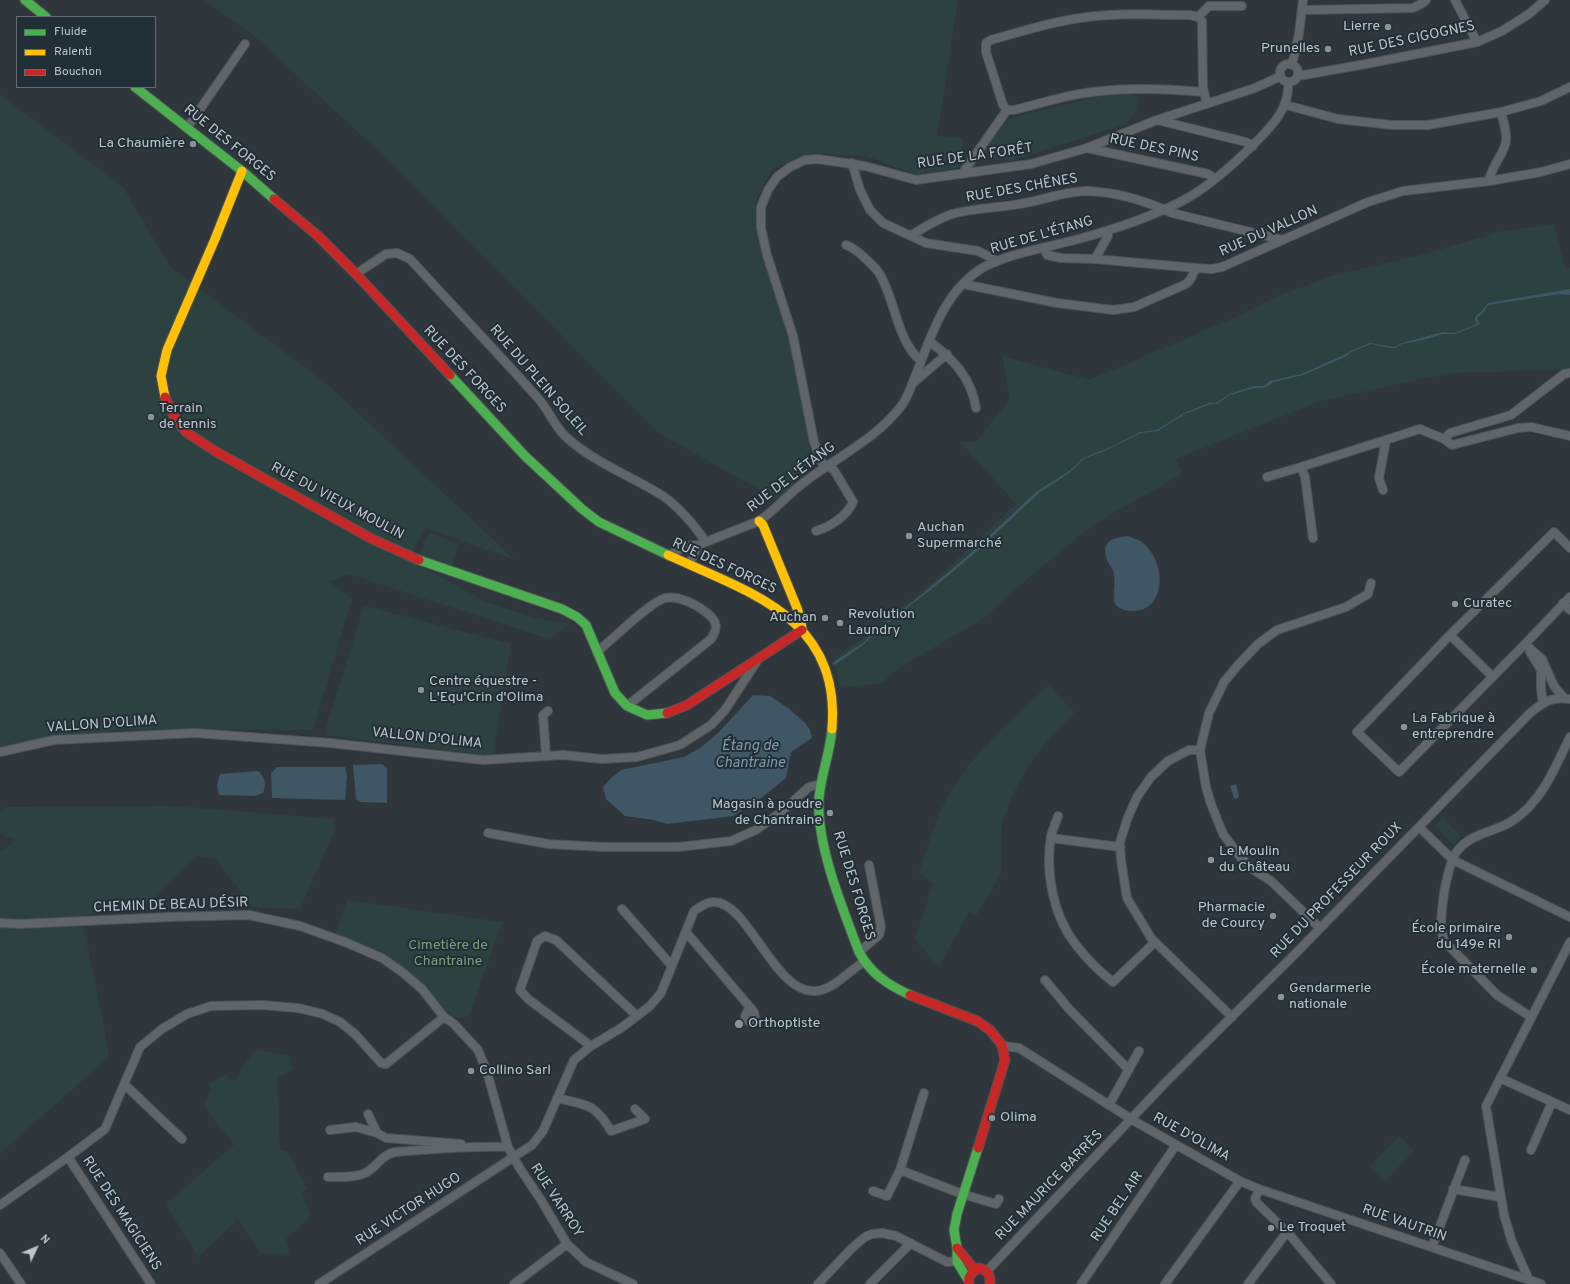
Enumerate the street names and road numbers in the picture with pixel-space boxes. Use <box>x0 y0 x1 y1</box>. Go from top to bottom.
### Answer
street label: RUE DES CIGOGNES <box>1347 18 1477 62</box>
street label: RUE DES FORGES <box>180 102 278 186</box>
street label: RUE DES PINS <box>1108 131 1200 167</box>
street label: RUE DE LA FORÊT <box>916 141 1034 173</box>
street label: RUE DES CHÊNES <box>965 171 1079 207</box>
street label: RUE DU VALLON <box>1217 203 1321 261</box>
street label: RUE DE L'ÉTANG <box>989 213 1095 259</box>
street label: RUE DU PLEIN SOLEIL <box>485 322 591 440</box>
street label: RUE DES FORGES <box>419 323 509 417</box>
street label: RUE DE L'ÉTANG <box>745 439 839 517</box>
street label: RUE DU VIEUX MOULIN <box>268 460 406 544</box>
street label: RUE DES FORGES <box>669 535 779 599</box>
street label: VALLON D'OLIMA <box>46 713 158 737</box>
street label: VALLON D'OLIMA <box>371 725 483 753</box>
street label: RUE DU PROFESSEUR ROUX <box>1268 820 1406 962</box>
street label: RUE DES FORGES <box>828 829 878 943</box>
street label: CHEMIN DE BEAU DÉSIR <box>93 895 249 917</box>
street label: RUE D'OLIMA <box>1150 1110 1232 1166</box>
street label: RUE MAURICE BARRÈS <box>993 1127 1107 1245</box>
street label: RUE DES MAGICIENS <box>78 1154 164 1274</box>
street label: RUE VARROY <box>526 1161 586 1241</box>
street label: RUE BEL AIR <box>1088 1169 1148 1245</box>
street label: RUE VICTOR HUGO <box>353 1170 465 1250</box>
street label: RUE VAUTRIN <box>1360 1202 1448 1246</box>

